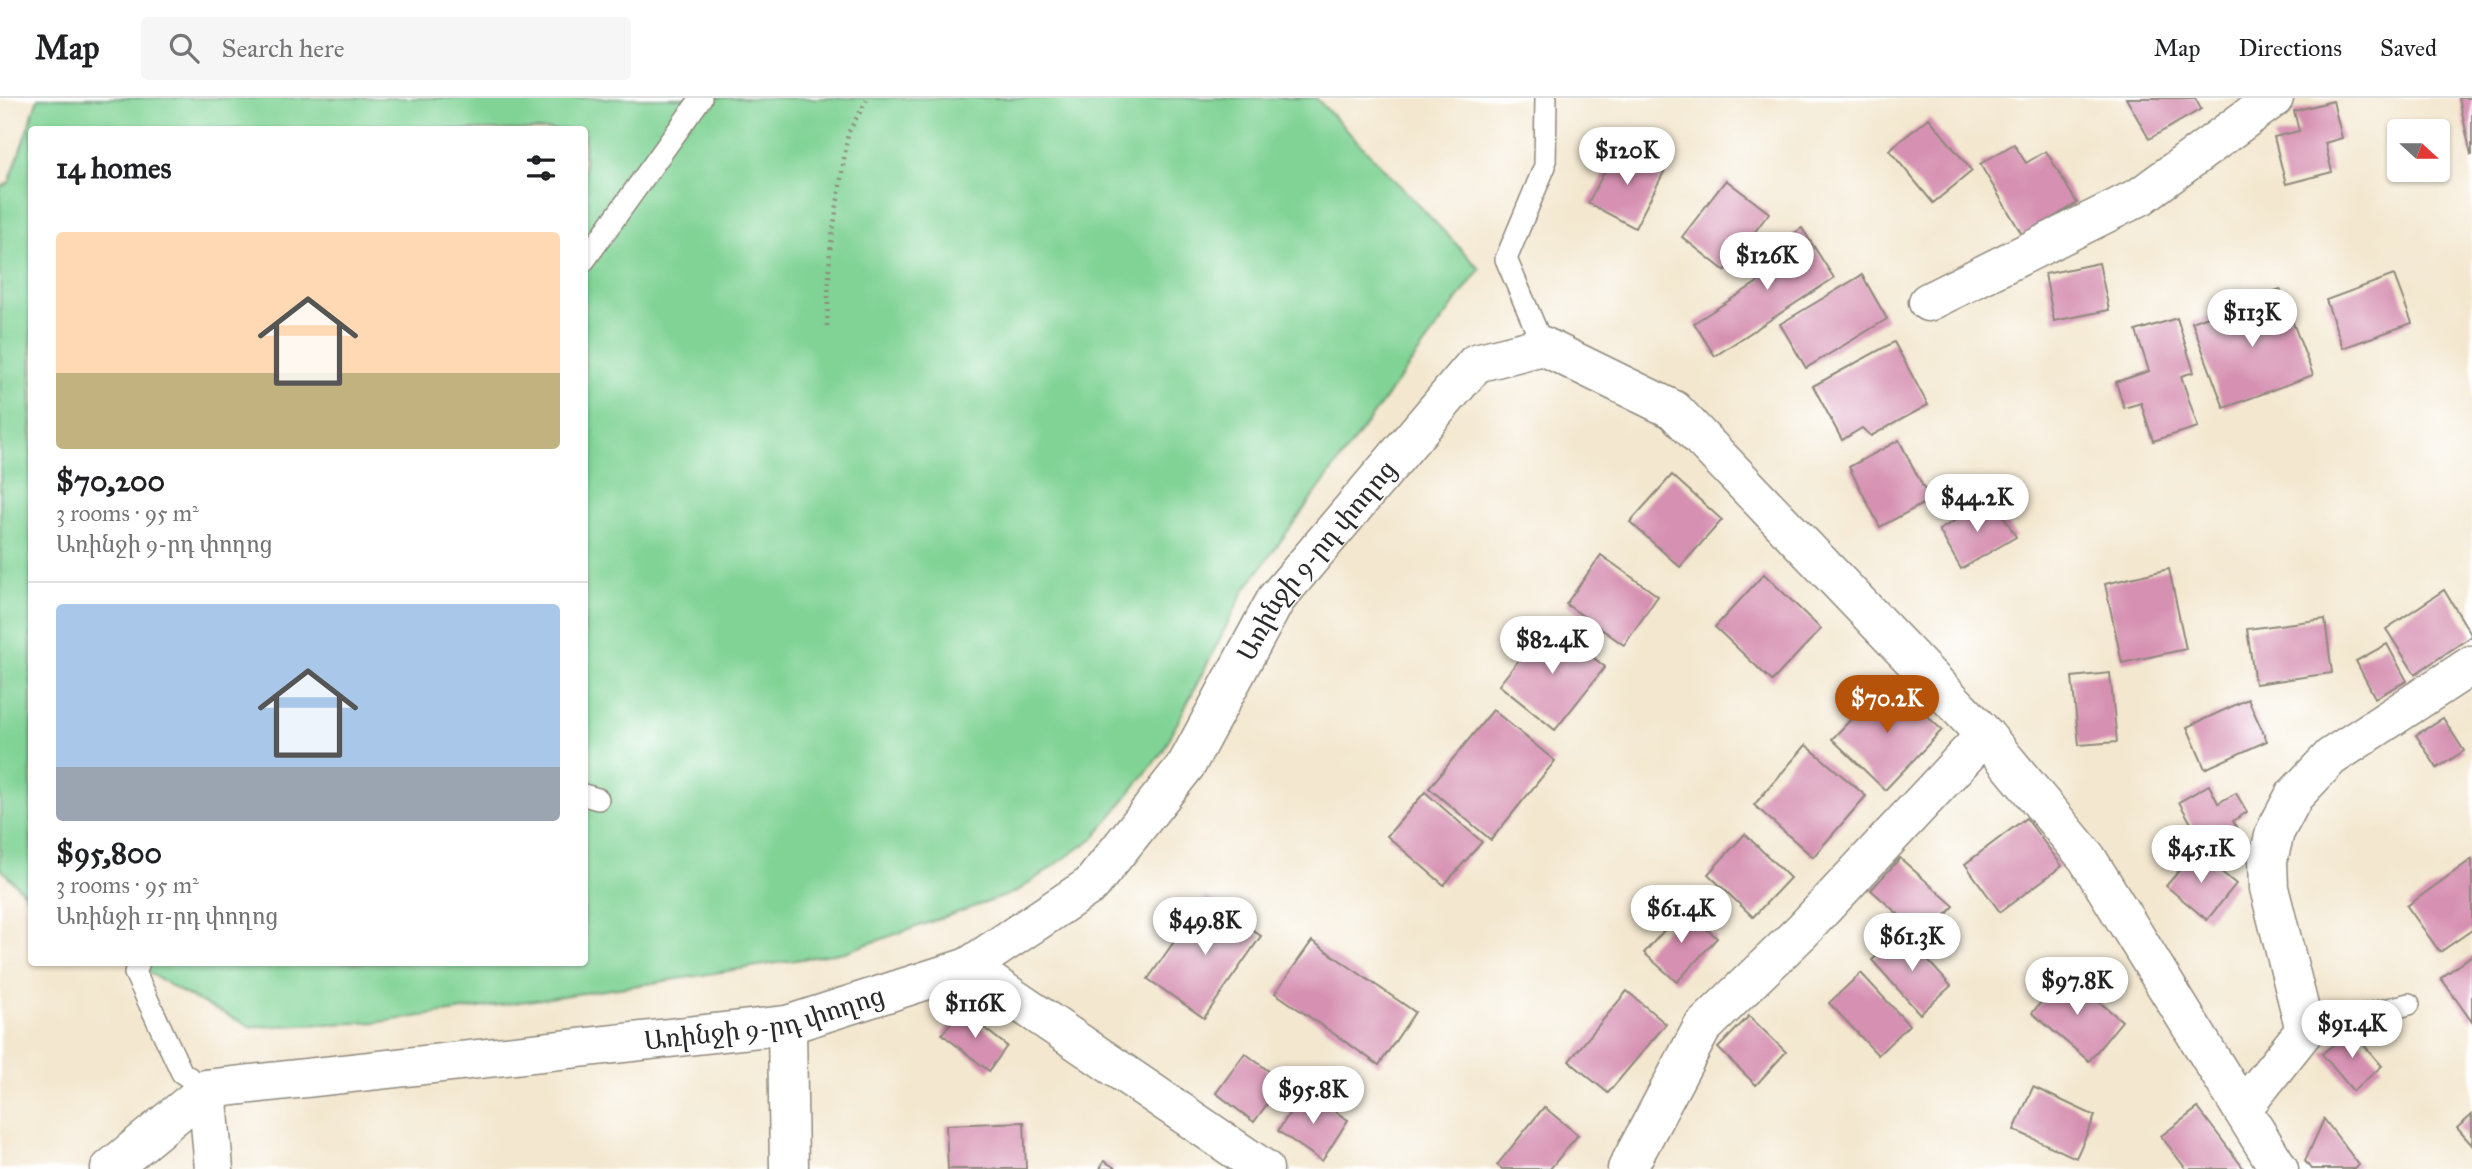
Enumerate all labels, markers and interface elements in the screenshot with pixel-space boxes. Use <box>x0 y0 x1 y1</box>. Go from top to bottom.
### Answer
search box <box>141 17 631 80</box>
text: Map <box>35 28 99 68</box>
icon: search <box>165 29 203 67</box>
text: Search here <box>221 32 345 64</box>
text: Map <box>2154 33 2201 63</box>
text: Directions <box>2239 33 2342 63</box>
text: Saved <box>2380 33 2437 63</box>
north arrow <box>2387 119 2450 182</box>
map controls <box>2387 119 2450 182</box>
pin: $120K <box>1578 127 1676 187</box>
text: $120K <box>1595 136 1659 164</box>
icon: filters <box>522 149 560 187</box>
text: 14 homes <box>56 150 171 186</box>
pin: $126K <box>1718 232 1816 292</box>
text: $126K <box>1736 241 1798 269</box>
icon: home <box>245 278 371 404</box>
pin: $113K <box>2203 289 2301 349</box>
text: $113K <box>2223 298 2281 326</box>
street label: Առինջի 9-րդ փողոց <box>1230 453 1403 666</box>
text: $70,200 <box>56 463 165 499</box>
pin: $44.2K <box>1920 474 2034 534</box>
text: $44.2K <box>1941 483 2013 511</box>
text: 3 rooms · 95 m² <box>56 499 199 527</box>
text: Առինջի 9-րդ փողոց <box>56 530 272 558</box>
pin: $82.4K <box>1495 616 1609 676</box>
text: $82.4K <box>1516 625 1588 653</box>
icon: home <box>245 650 371 776</box>
pin: $70.2K <box>1830 676 1944 735</box>
text: $70.2K <box>1851 684 1923 712</box>
pin: $45.1K <box>2144 826 2258 885</box>
text: $45.1K <box>2168 834 2234 862</box>
text: $95,800 <box>56 835 162 871</box>
text: 3 rooms · 95 m² <box>56 871 199 899</box>
pin: $61.4K <box>1624 886 1738 945</box>
text: $61.4K <box>1647 894 1715 922</box>
pin: $49.8K <box>1148 898 1262 957</box>
text: Առինջի 11-րդ փողոց <box>56 902 278 930</box>
text: $49.8K <box>1169 906 1241 934</box>
pin: $61.3K <box>1855 914 1969 973</box>
text: $61.3K <box>1880 922 1944 950</box>
pin: $97.8K <box>2020 958 2134 1017</box>
text: $97.8K <box>2041 966 2113 994</box>
street label: Առինջի 9-րդ փողոց <box>642 979 888 1057</box>
pin: $116K <box>926 981 1024 1040</box>
text: $116K <box>945 989 1005 1017</box>
pin: $91.4K <box>2295 1000 2409 1060</box>
text: $91.4K <box>2317 1009 2387 1037</box>
pin: $95.8K <box>1256 1066 1370 1126</box>
text: $95.8K <box>1278 1075 1348 1103</box>

